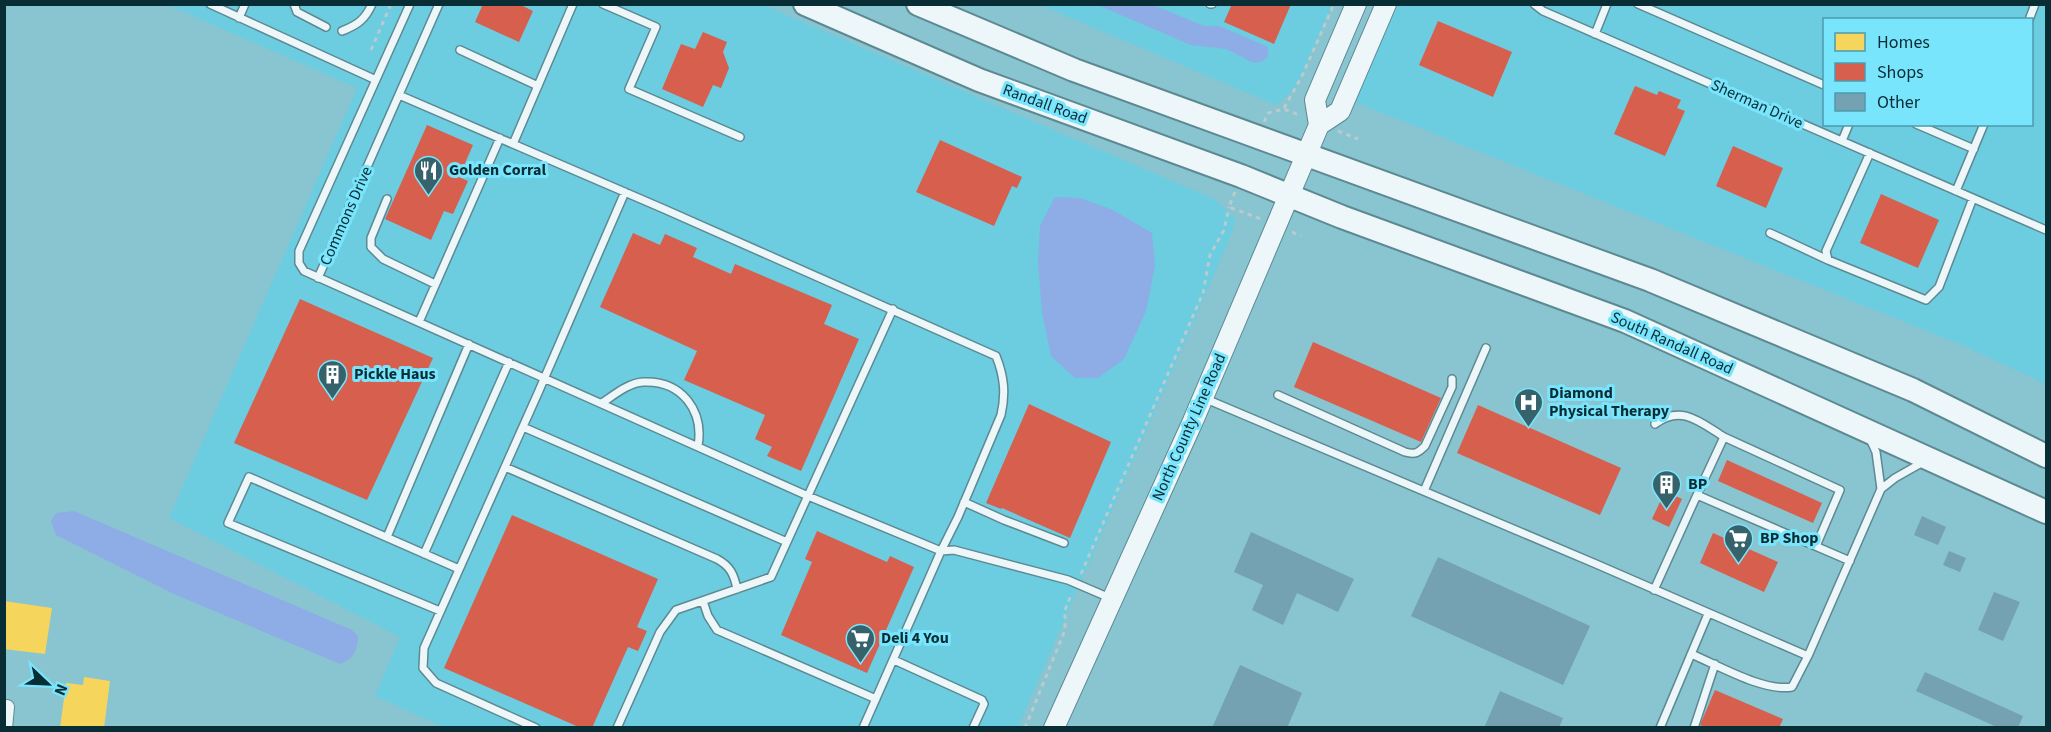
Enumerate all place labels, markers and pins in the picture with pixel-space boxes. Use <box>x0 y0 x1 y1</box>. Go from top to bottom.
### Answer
restaurant icon: Golden Corral <box>412 154 444 196</box>
place label: Golden Corral <box>449 159 546 181</box>
building icon: Pickle Haus <box>317 358 349 400</box>
place label: Pickle Haus <box>354 363 436 385</box>
place label: Diamond Physical Therapy <box>1549 382 1670 422</box>
hospital icon: Diamond Physical Therapy <box>1512 386 1544 428</box>
building icon: BP <box>1651 468 1683 510</box>
place label: BP <box>1688 473 1707 495</box>
supermarket icon: BP Shop <box>1723 522 1755 564</box>
place label: BP Shop <box>1760 527 1819 549</box>
supermarket icon: Deli 4 You <box>844 622 876 664</box>
place label: Deli 4 You <box>881 627 949 649</box>

